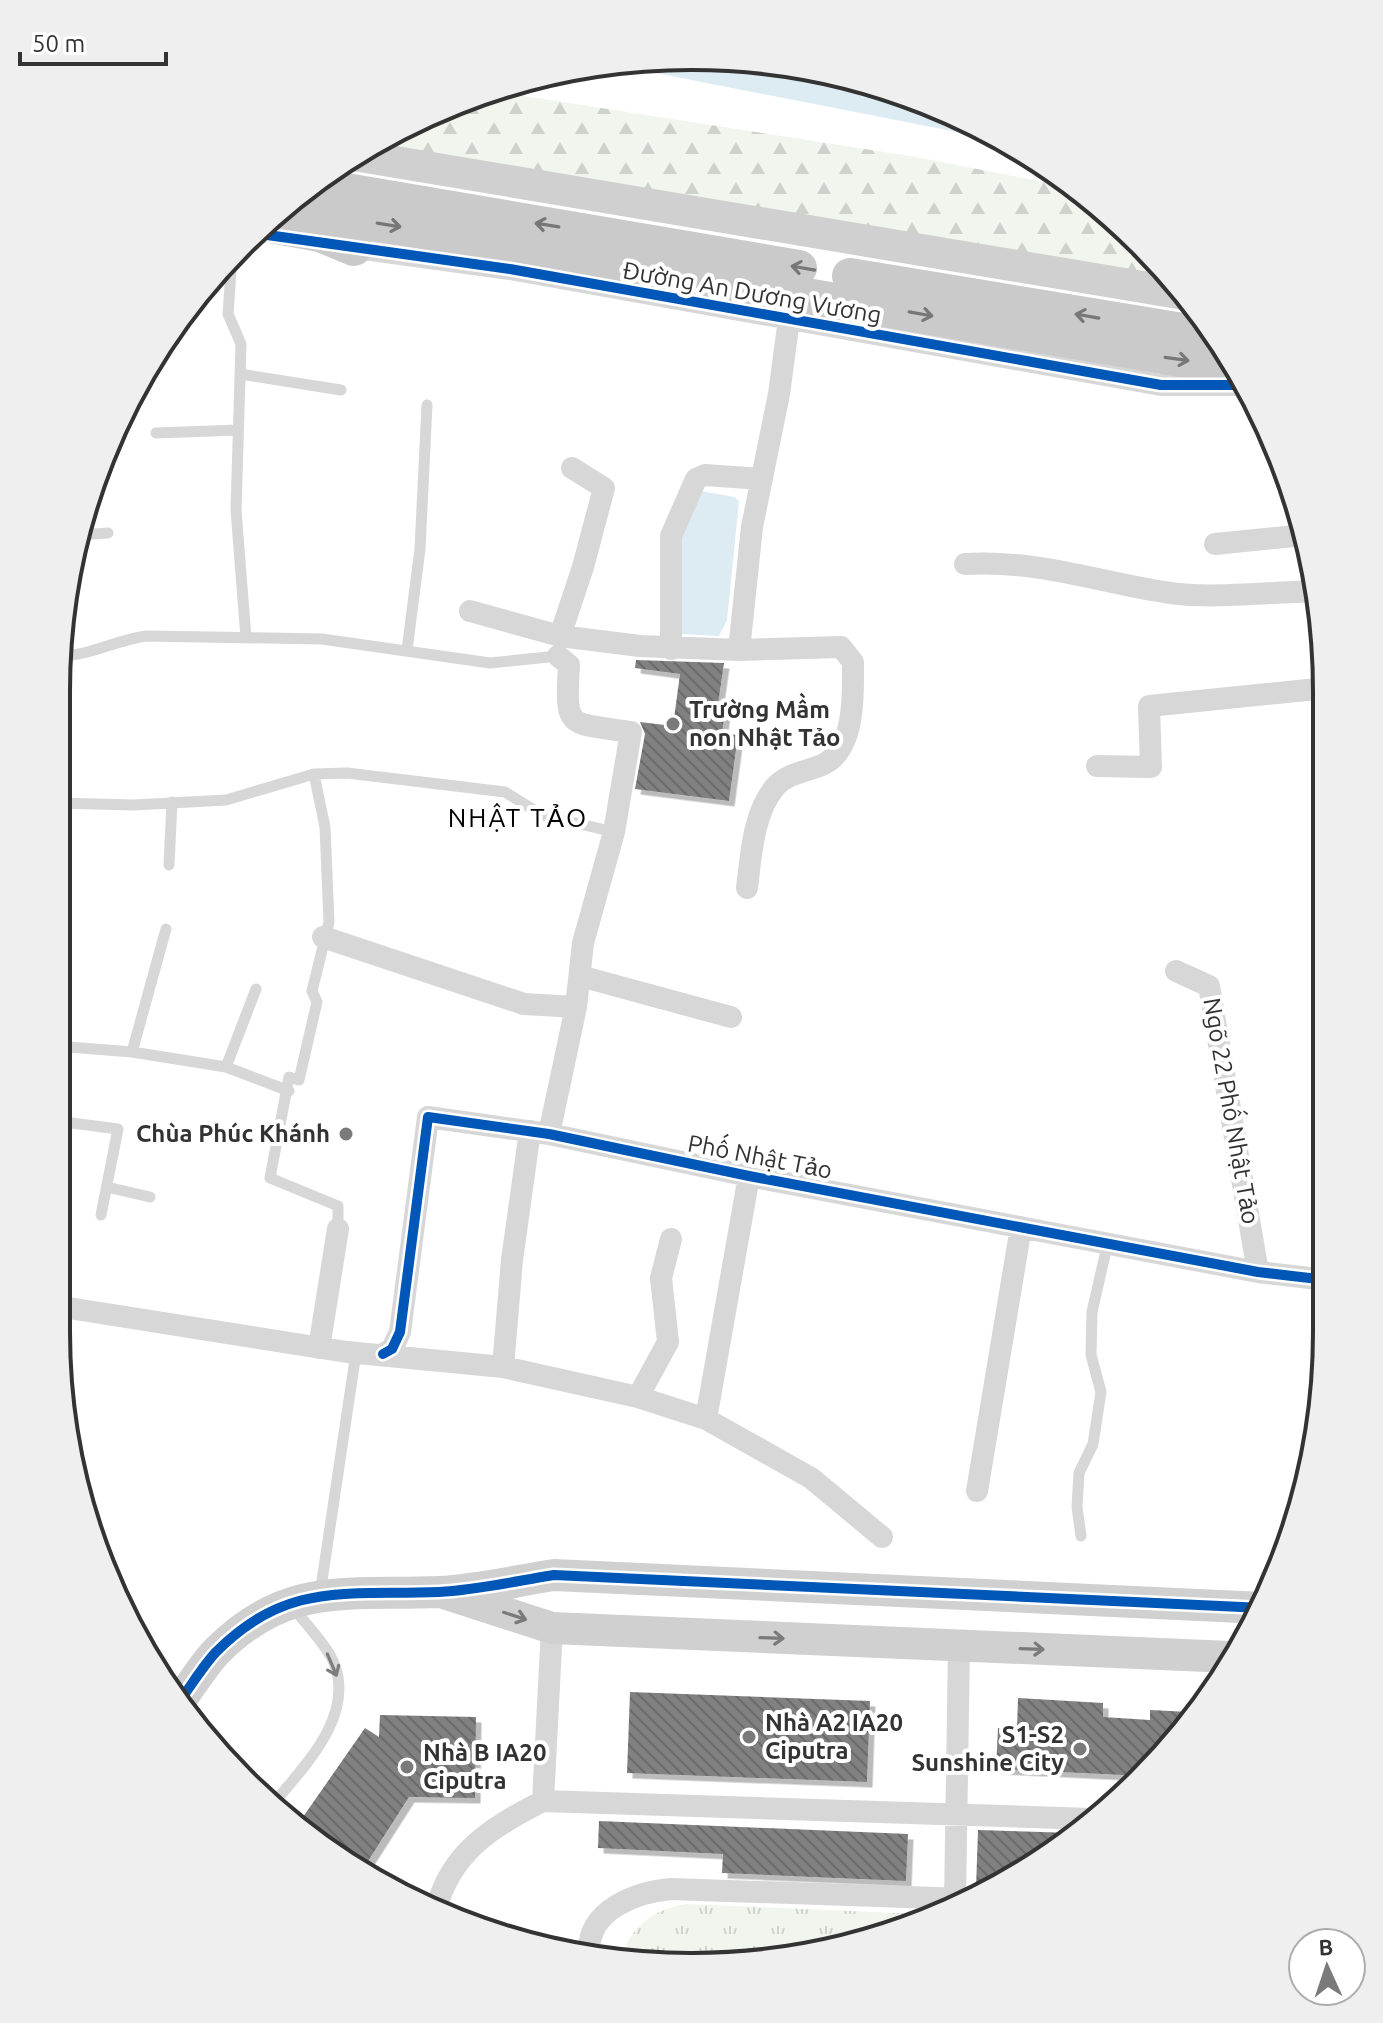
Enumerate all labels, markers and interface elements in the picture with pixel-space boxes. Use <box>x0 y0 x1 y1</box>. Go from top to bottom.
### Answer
scale bar <box>20 16 166 66</box>
text: 50 m <box>32 30 85 57</box>
one-way arrow <box>534 217 560 232</box>
one-way arrow <box>376 218 401 233</box>
street label: Đường An Dương Vương <box>621 256 884 329</box>
one-way arrow <box>791 260 816 275</box>
one-way arrow <box>908 308 934 323</box>
one-way arrow <box>1075 308 1100 323</box>
one-way arrow <box>1164 351 1190 366</box>
place label: Trường Mầm non Nhật Tảo <box>689 692 840 751</box>
marker: Trường Mầm non Nhật Tảo <box>664 715 682 733</box>
district label: NHẬT TẢO <box>448 802 588 832</box>
street label: Ngõ 22 Phố Nhật Tảo <box>1198 995 1269 1226</box>
place label: Chùa Phúc Khánh <box>136 1120 330 1147</box>
marker: Chùa Phúc Khánh <box>337 1125 355 1143</box>
street label: Phố Nhật Tảo <box>686 1125 835 1184</box>
one-way arrow <box>502 1610 527 1625</box>
one-way arrow <box>758 1630 785 1645</box>
one-way arrow <box>1018 1641 1045 1656</box>
one-way arrow <box>326 1652 341 1677</box>
place label: Nhà A2 IA20 Ciputra <box>765 1709 903 1764</box>
place label: S1-S2 Sunshine City <box>911 1721 1064 1776</box>
marker: Nhà A2 IA20 Ciputra <box>740 1728 758 1746</box>
place label: Nhà B IA20 Ciputra <box>423 1739 546 1794</box>
marker: S1-S2 Sunshine City <box>1071 1740 1089 1758</box>
marker: Nhà B IA20 Ciputra <box>398 1758 416 1776</box>
north arrow <box>1287 1927 1367 2007</box>
text: B <box>1318 1934 1334 1959</box>

